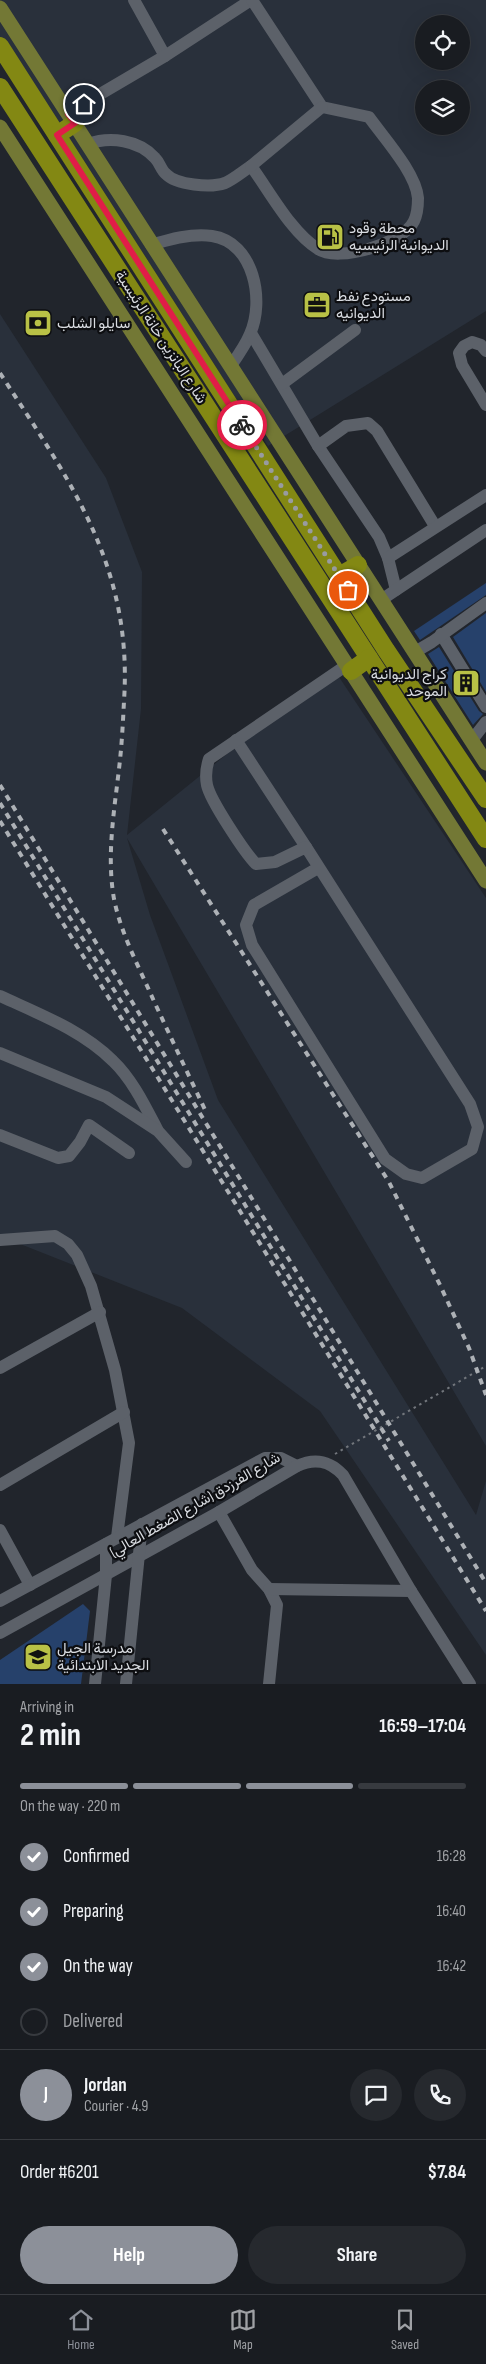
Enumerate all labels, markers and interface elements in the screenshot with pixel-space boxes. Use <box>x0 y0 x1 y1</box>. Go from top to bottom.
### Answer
map controls <box>415 15 470 135</box>
button: locate <box>415 15 470 70</box>
button: layers <box>415 80 470 135</box>
pin <box>63 83 105 125</box>
icon: home <box>70 90 98 118</box>
place label: محطة وقود الديوانية الرئيسيه <box>349 219 449 255</box>
fuel station icon: محطة وقود الديوانية الرئيسيه <box>315 222 345 252</box>
street label: شارع البانزين خانة الرئيسية <box>110 267 211 408</box>
place label: مستودع نفط الديوانيه <box>336 287 411 323</box>
office icon: مستودع نفط الديوانيه <box>302 290 332 320</box>
bank icon: سايلو الشلب <box>23 308 53 338</box>
place label: سايلو الشلب <box>57 314 131 333</box>
courier <box>217 400 267 450</box>
icon: bike <box>228 411 256 439</box>
pin <box>327 569 369 611</box>
icon: bag <box>334 576 362 604</box>
place label: كراج الديوانية الموحد <box>371 665 447 701</box>
building icon: كراج الديوانية الموحد <box>451 668 481 698</box>
street label: شارع الفرزدق (شارع الضغط العالي) <box>106 1448 285 1564</box>
place label: مدرسة الجيل الجديد الابتدائية <box>57 1639 149 1675</box>
school or university icon: مدرسة الجيل الجديد الابتدائية <box>23 1642 53 1672</box>
text: Arriving in <box>20 1698 74 1717</box>
text: 16:59–17:04 <box>379 1715 466 1738</box>
text: 2 min <box>20 1716 81 1755</box>
text: On the way · 220 m <box>20 1797 120 1816</box>
icon: check <box>20 1843 48 1871</box>
text: Confirmed <box>63 1845 130 1868</box>
text: 16:28 <box>437 1847 466 1866</box>
icon: check <box>20 1898 48 1926</box>
text: Preparing <box>63 1900 124 1923</box>
text: 16:40 <box>437 1902 466 1921</box>
icon: check <box>20 1953 48 1981</box>
text: On the way <box>63 1955 133 1978</box>
text: 16:42 <box>437 1957 466 1976</box>
text: Delivered <box>63 2010 123 2033</box>
button: chat <box>350 2069 402 2121</box>
button: phone <box>414 2069 466 2121</box>
text: Jordan <box>84 2074 127 2097</box>
text: J <box>44 2083 48 2106</box>
text: Courier · 4.9 <box>84 2097 148 2116</box>
text: Order #6201 <box>20 2161 99 2184</box>
text: $7.84 <box>427 2161 466 2184</box>
button: Help <box>20 2226 238 2284</box>
button: Share <box>248 2226 466 2284</box>
tab: Home <box>67 2306 95 2353</box>
tab: Map <box>229 2306 257 2353</box>
tab: Saved <box>391 2306 419 2353</box>

